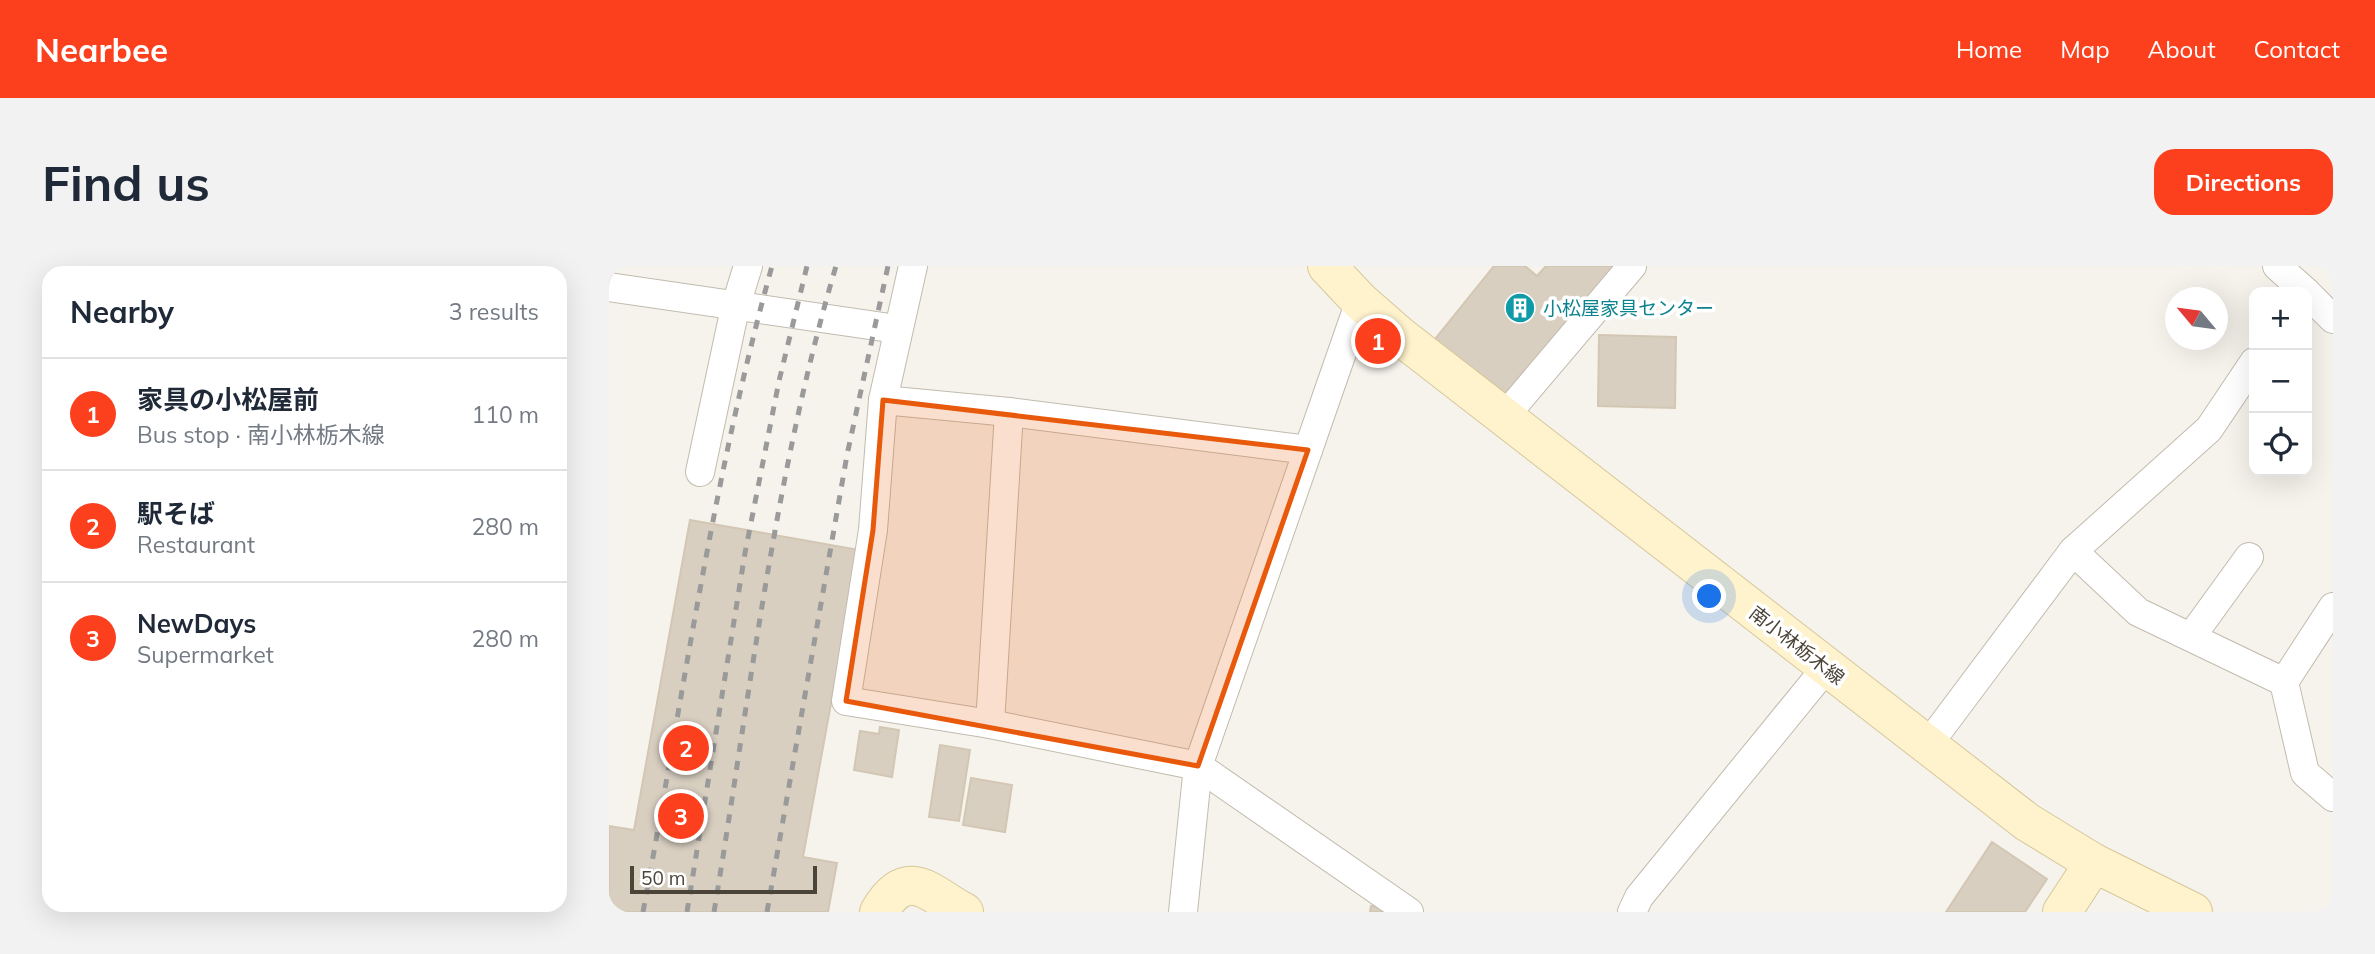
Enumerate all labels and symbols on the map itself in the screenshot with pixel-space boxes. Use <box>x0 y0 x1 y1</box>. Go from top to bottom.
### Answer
north arrow <box>2165 287 2228 350</box>
building icon: 小松屋家具センター <box>1503 291 1537 325</box>
place label: 小松屋家具センター <box>1543 296 1714 320</box>
pin: 1 <box>1355 315 1401 367</box>
your location <box>1692 579 1726 613</box>
street label: 南小林栃木線 <box>1745 600 1849 690</box>
pin: 2 <box>663 722 709 774</box>
pin: 3 <box>658 790 704 842</box>
scale bar <box>630 863 817 895</box>

